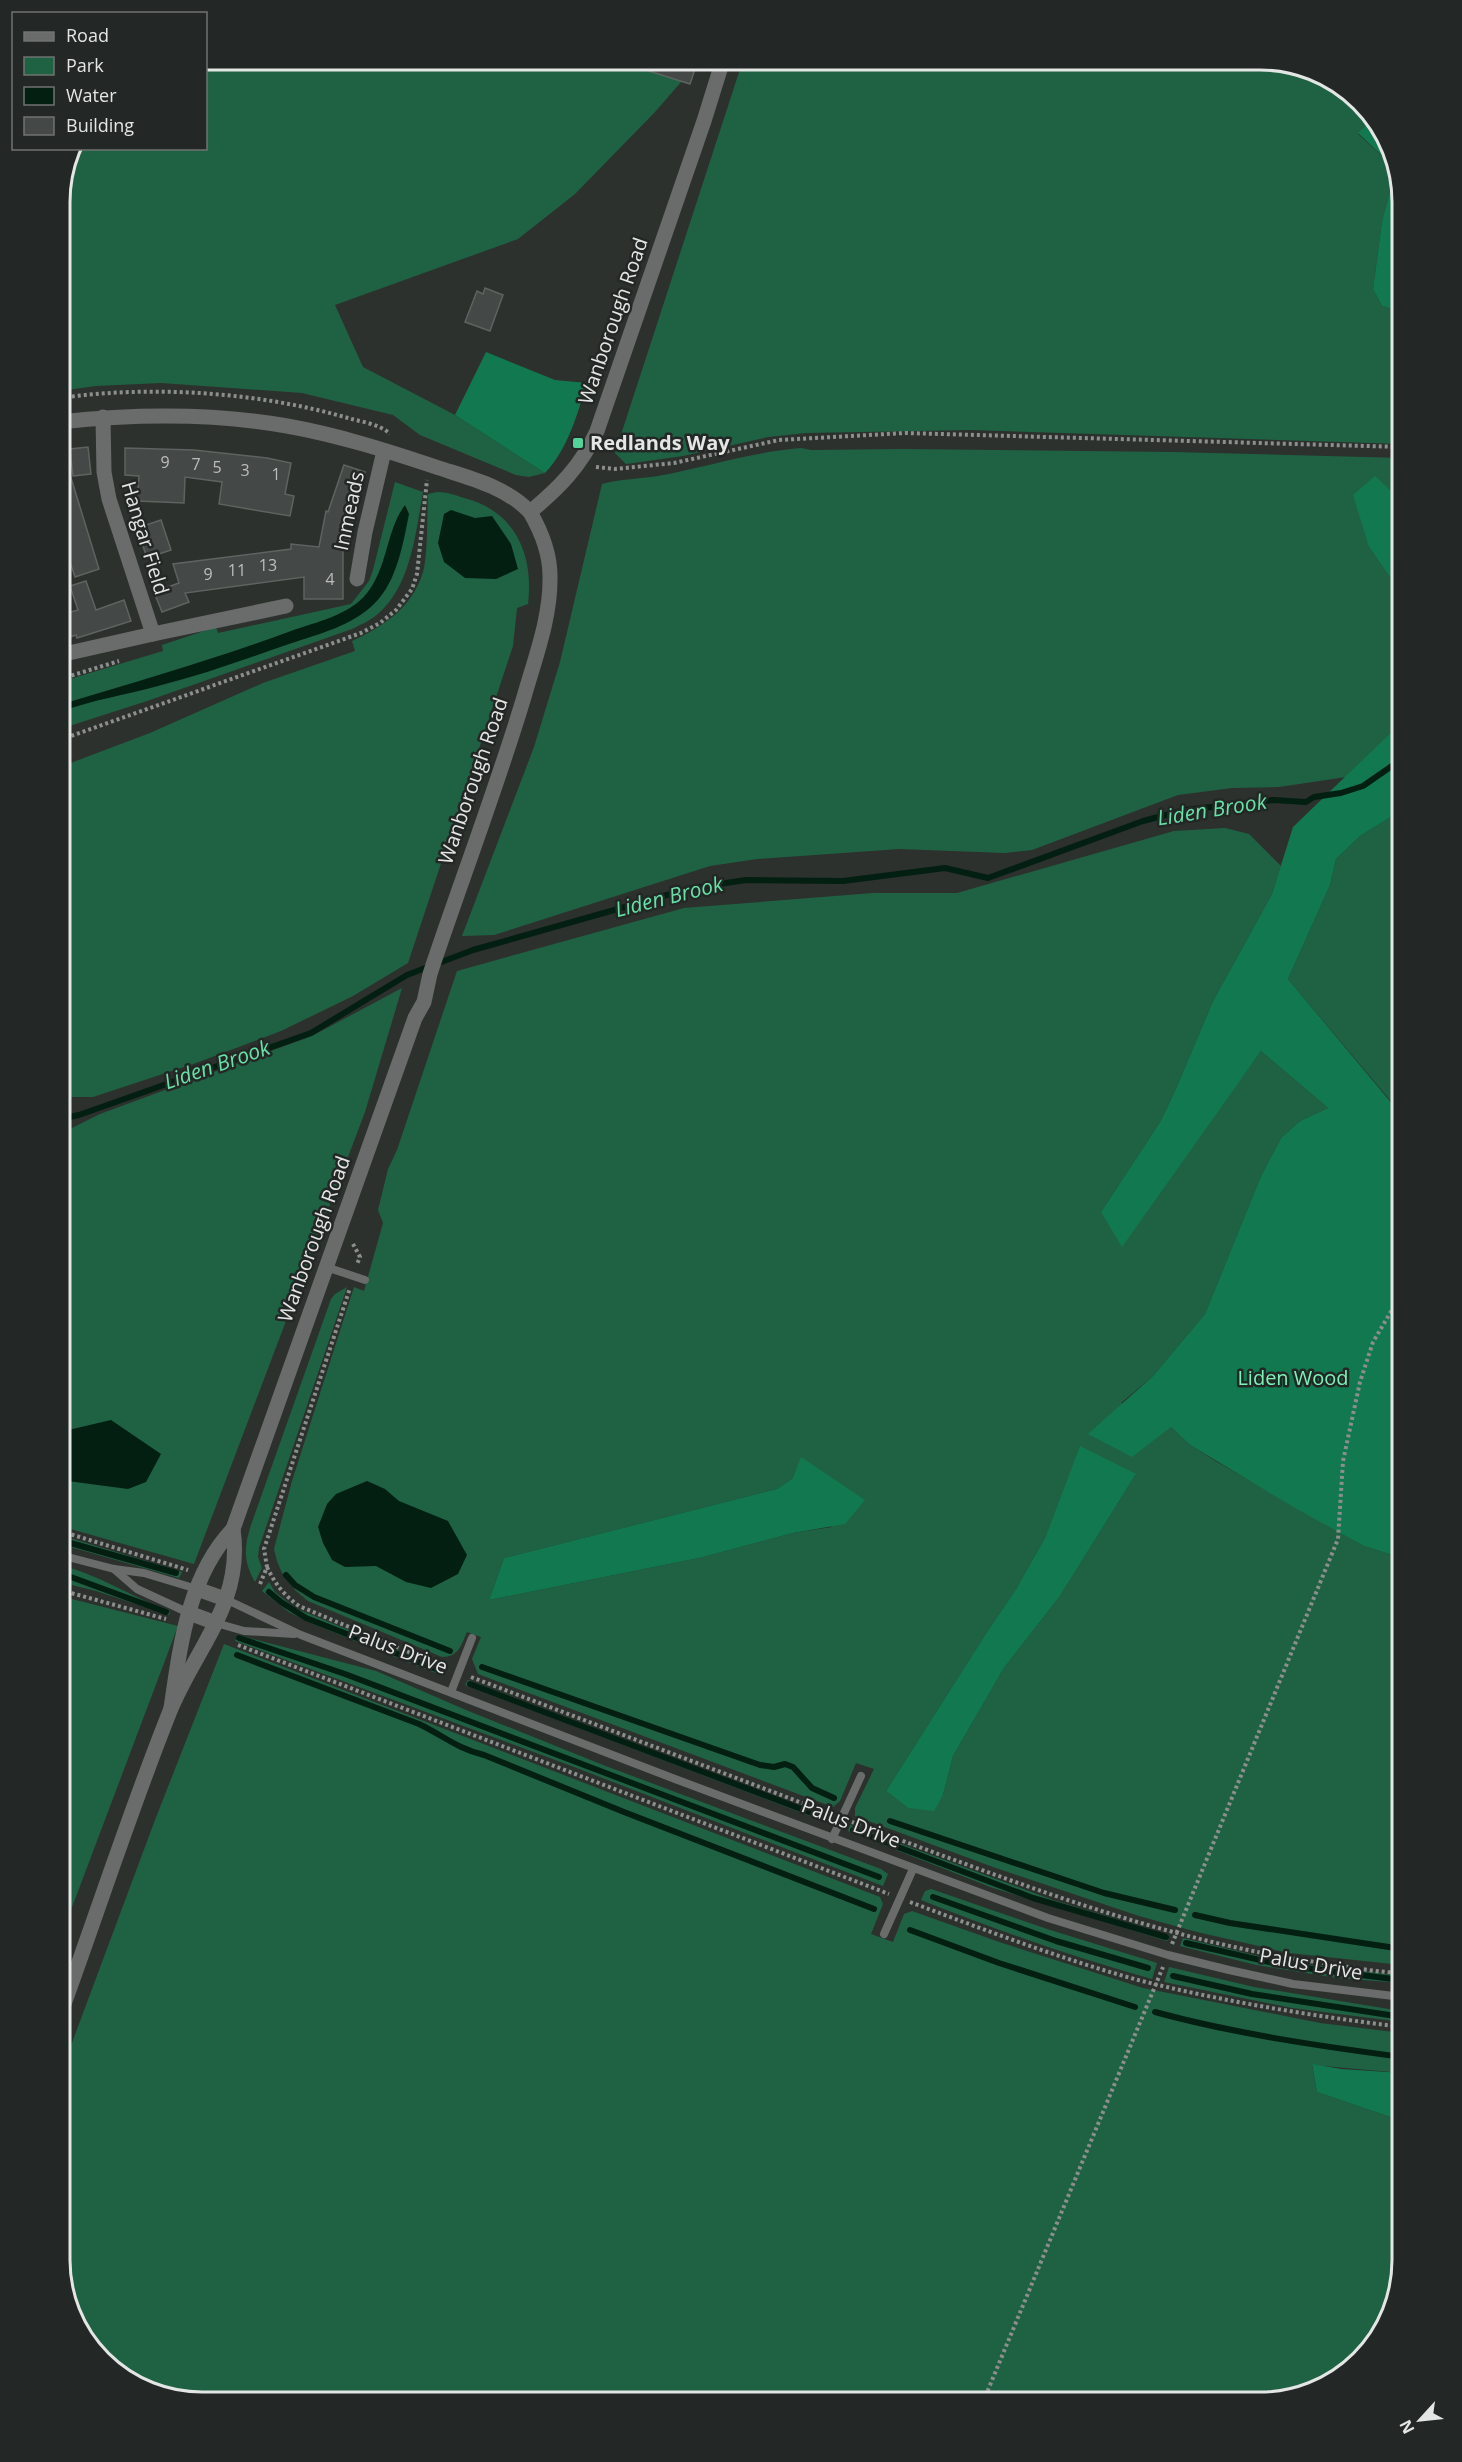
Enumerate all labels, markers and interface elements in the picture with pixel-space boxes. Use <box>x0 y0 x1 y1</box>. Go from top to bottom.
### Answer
legend <box>12 12 207 150</box>
text: Road <box>66 23 109 47</box>
text: Park <box>66 53 104 77</box>
text: Water <box>66 83 117 107</box>
text: Building <box>66 113 134 137</box>
street label: Wanborough Road <box>571 234 654 408</box>
place label: Redlands Way <box>590 429 730 456</box>
marker: Redlands Way <box>571 436 585 450</box>
house number: 9 <box>160 451 170 473</box>
house number: 7 <box>191 453 201 475</box>
house number: 5 <box>212 456 222 478</box>
house number: 3 <box>240 459 250 481</box>
house number: 1 <box>271 463 281 485</box>
street label: Inmeads <box>327 469 370 553</box>
street label: Hangar Field <box>115 478 176 598</box>
house number: 13 <box>259 554 277 576</box>
house number: 11 <box>228 559 246 581</box>
house number: 9 <box>203 563 213 585</box>
house number: 4 <box>325 568 335 590</box>
street label: Wanborough Road <box>431 694 514 868</box>
water label: Liden Brook <box>1155 786 1269 831</box>
water label: Liden Brook <box>612 869 726 923</box>
water label: Liden Brook <box>160 1033 274 1095</box>
street label: Wanborough Road <box>271 1152 356 1326</box>
park label: Liden Wood <box>1237 1364 1349 1391</box>
street label: Palus Drive <box>345 1617 452 1680</box>
street label: Palus Drive <box>798 1791 905 1854</box>
street label: Palus Drive <box>1257 1941 1365 1986</box>
north arrow <box>1390 2390 1450 2450</box>
text: N <box>1394 2416 1419 2438</box>

